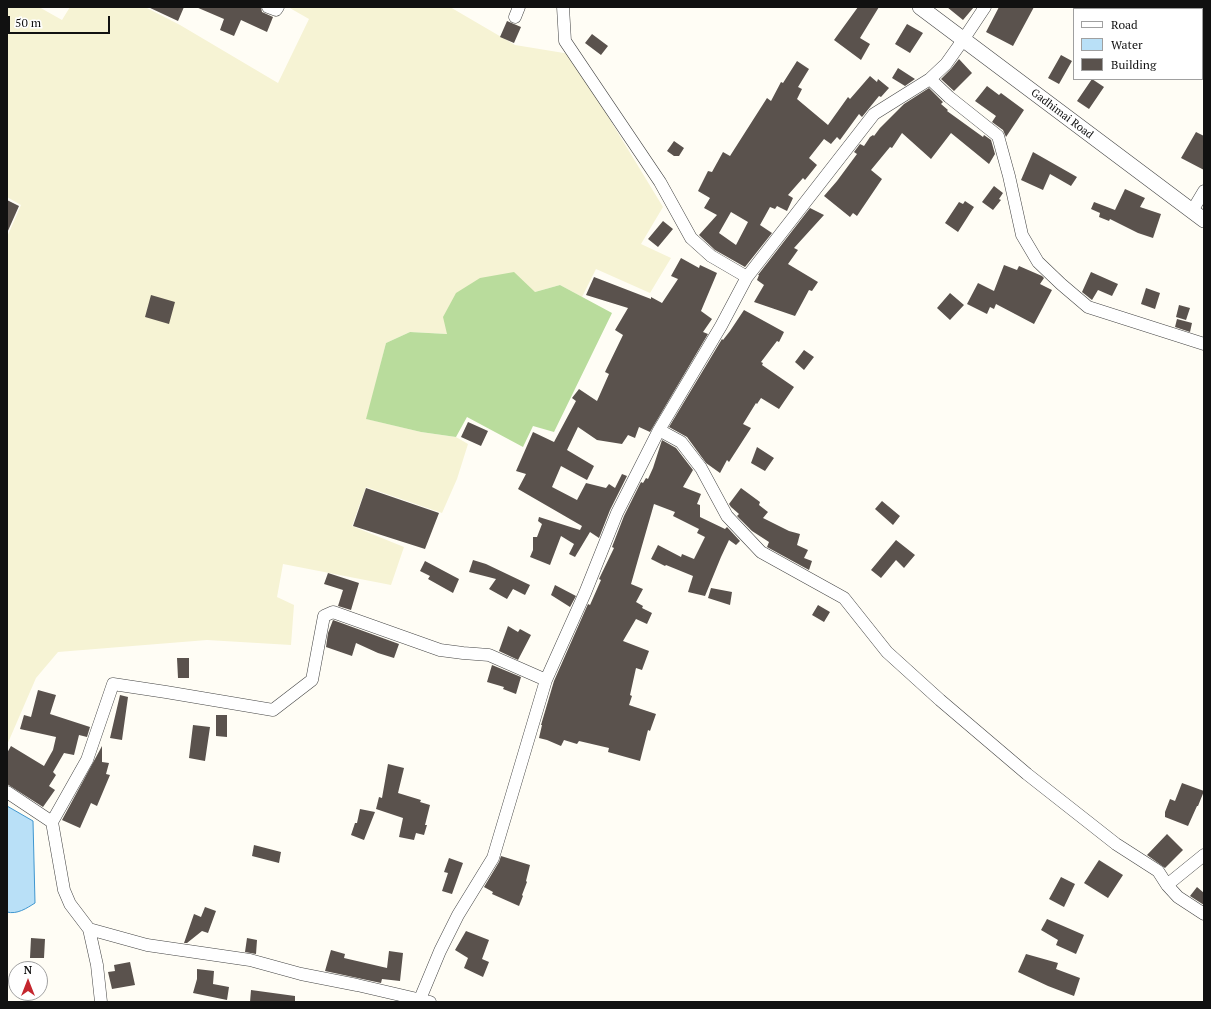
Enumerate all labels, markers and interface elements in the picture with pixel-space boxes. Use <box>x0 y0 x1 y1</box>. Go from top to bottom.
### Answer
scale bar <box>10 8 112 34</box>
legend <box>1073 8 1203 80</box>
text: 50 m <box>15 15 41 30</box>
text: Road <box>1111 17 1138 32</box>
text: Water <box>1111 37 1143 52</box>
text: Building <box>1111 57 1156 72</box>
street label: Gadhimai Road <box>1028 86 1096 142</box>
north arrow <box>8 961 48 1001</box>
text: N <box>24 963 32 977</box>

